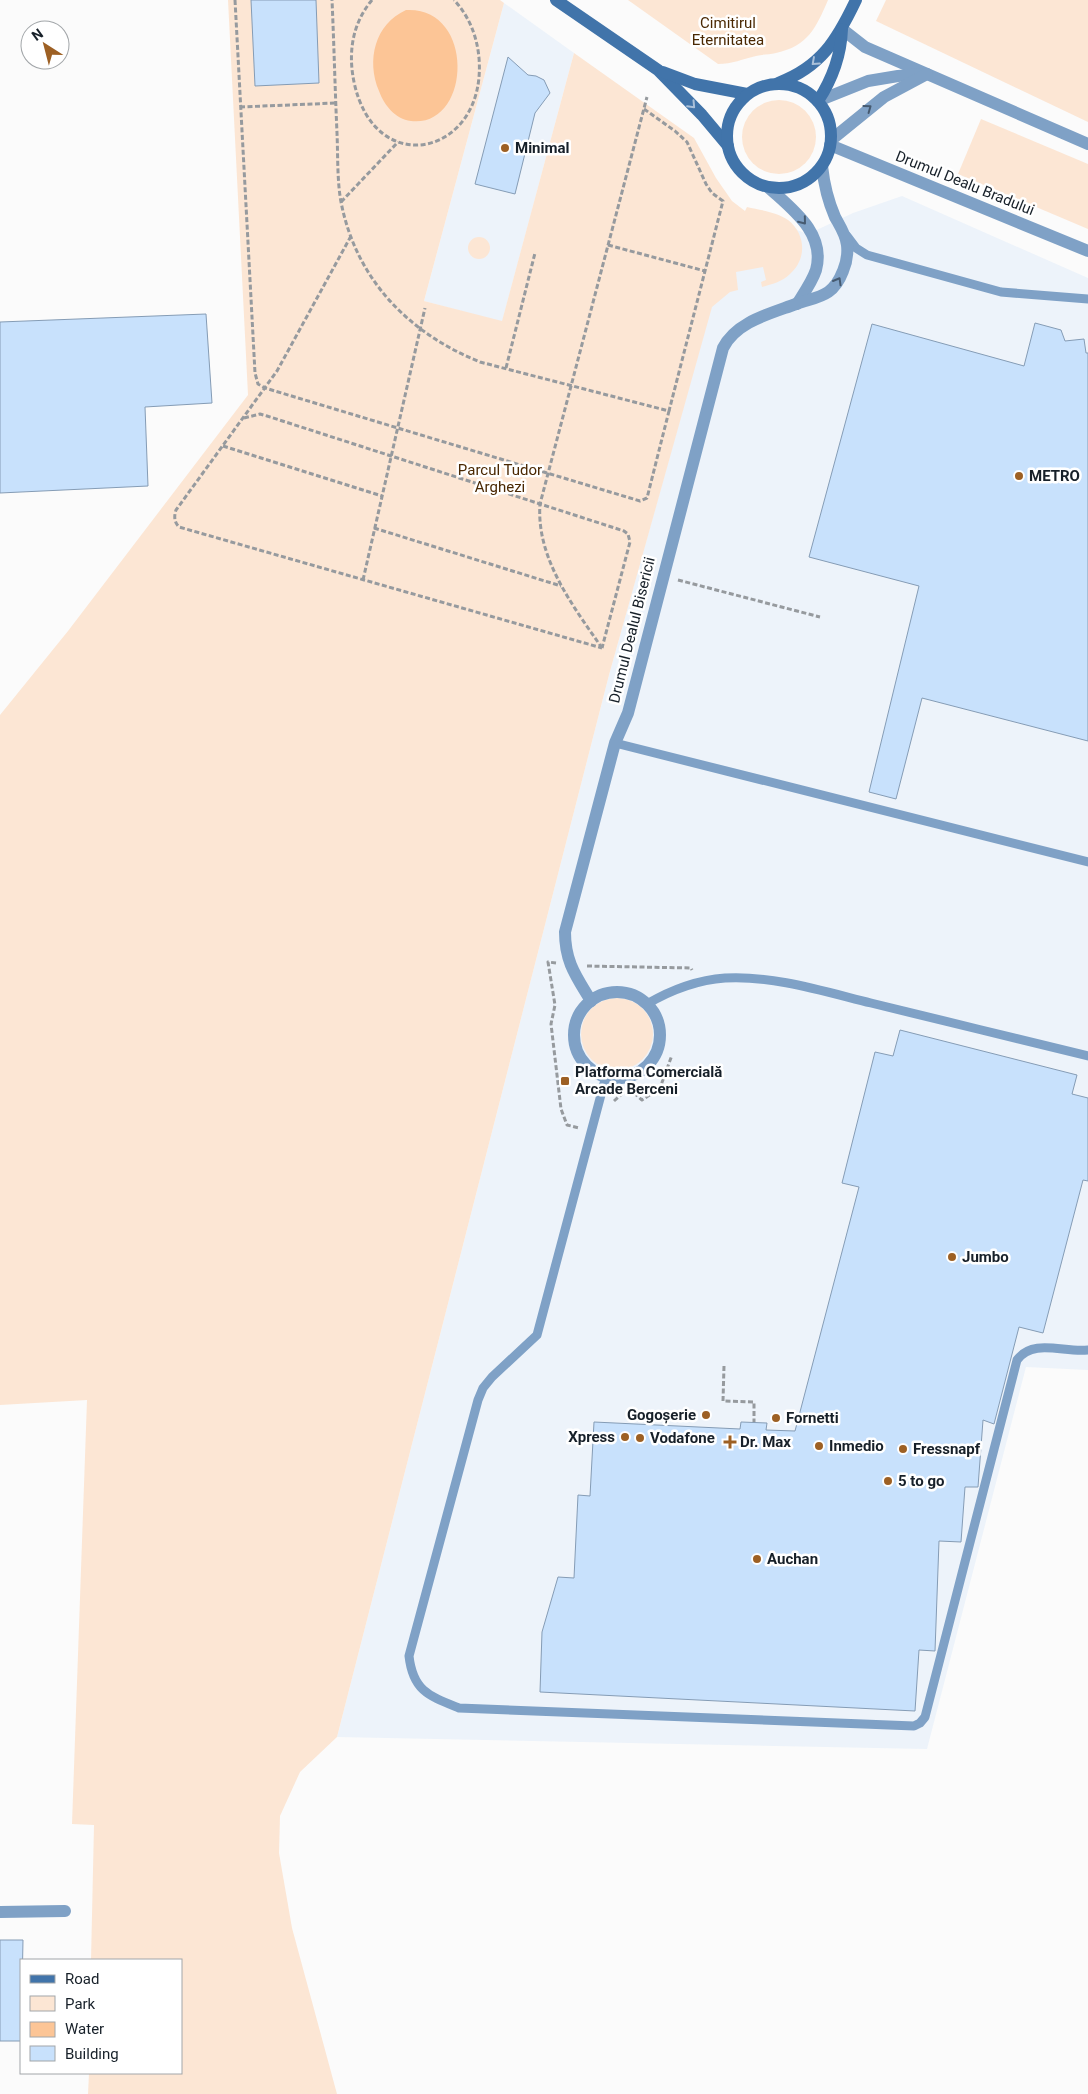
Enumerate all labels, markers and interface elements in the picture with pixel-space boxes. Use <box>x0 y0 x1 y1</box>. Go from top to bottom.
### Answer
park label: Cimitirul Eternitatea <box>692 14 764 49</box>
north arrow <box>20 20 70 70</box>
text: N <box>29 25 46 44</box>
one-way arrow <box>811 56 820 65</box>
one-way arrow <box>686 99 695 108</box>
one-way arrow <box>863 105 872 115</box>
place label: Minimal <box>515 139 570 157</box>
marker: Minimal <box>499 142 511 154</box>
street label: Drumul Dealu Bradului <box>893 147 1037 219</box>
one-way arrow <box>797 215 806 224</box>
one-way arrow <box>832 277 842 286</box>
park label: Parcul Tudor Arghezi <box>458 461 542 496</box>
place label: METRO <box>1029 467 1080 485</box>
marker: METRO <box>1013 470 1025 482</box>
street label: Drumul Dealul Bisericii <box>605 555 659 705</box>
place label: Platforma Comercială Arcade Berceni <box>575 1063 722 1098</box>
marker: Platforma Comercială Arcade Berceni <box>559 1075 571 1087</box>
place label: Jumbo <box>962 1248 1009 1266</box>
marker: Jumbo <box>946 1251 958 1263</box>
place label: Gogoșerie <box>627 1406 696 1424</box>
marker: Gogoșerie <box>700 1409 712 1421</box>
place label: Fornetti <box>786 1409 839 1427</box>
marker: Fornetti <box>770 1412 782 1424</box>
place label: Xpress <box>568 1428 615 1446</box>
place label: Vodafone <box>650 1429 715 1447</box>
marker: Xpress <box>619 1431 631 1443</box>
marker: Vodafone <box>634 1432 646 1444</box>
place label: Dr. Max <box>740 1433 791 1451</box>
marker: Dr. Max <box>724 1436 736 1448</box>
place label: Inmedio <box>829 1437 884 1455</box>
marker: Inmedio <box>813 1440 825 1452</box>
place label: Fressnapf <box>913 1440 981 1458</box>
marker: Fressnapf <box>897 1443 909 1455</box>
place label: 5 to go <box>898 1472 944 1490</box>
marker: 5 to go <box>882 1475 894 1487</box>
place label: Auchan <box>767 1550 818 1568</box>
marker: Auchan <box>751 1553 763 1565</box>
legend <box>20 1959 182 2074</box>
text: Road <box>65 1970 99 1988</box>
text: Park <box>65 1995 96 2013</box>
text: Water <box>65 2020 104 2038</box>
text: Building <box>65 2045 119 2063</box>

